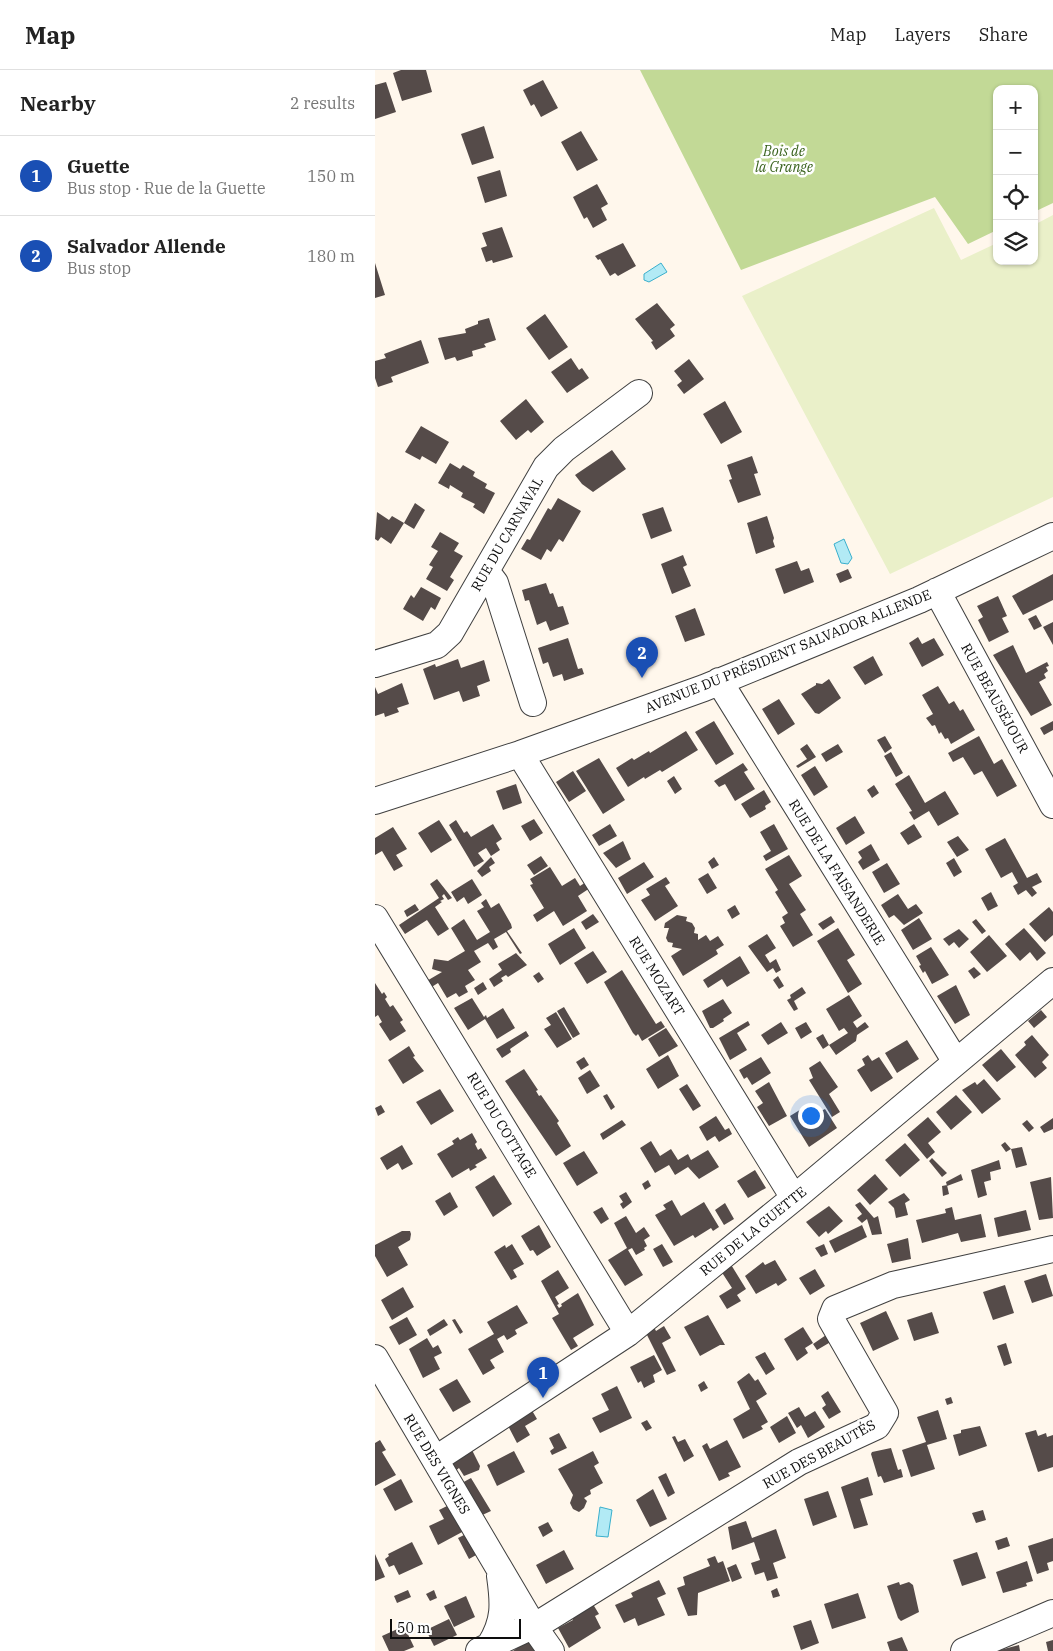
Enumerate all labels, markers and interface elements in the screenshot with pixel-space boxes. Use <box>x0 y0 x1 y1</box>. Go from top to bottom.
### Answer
text: Map <box>25 19 75 51</box>
text: Map <box>830 23 867 46</box>
text: Layers <box>895 23 951 46</box>
text: Share <box>979 23 1028 46</box>
map controls <box>993 85 1038 265</box>
button: + <box>993 85 1038 130</box>
text: Nearby <box>20 89 96 117</box>
text: 2 results <box>290 93 355 113</box>
button: − <box>993 130 1038 175</box>
park label: Bois de la Grange <box>755 142 814 176</box>
text: Guette <box>67 154 130 178</box>
text: 1 <box>31 166 41 186</box>
text: 150 m <box>307 166 355 186</box>
button: locate <box>993 175 1038 220</box>
text: Bus stop · Rue de la Guette <box>67 178 266 198</box>
button: layers <box>993 220 1038 265</box>
text: Salvador Allende <box>67 234 226 258</box>
text: 2 <box>31 246 41 266</box>
text: 180 m <box>307 246 355 266</box>
text: Bus stop <box>67 258 131 278</box>
street label: RUE DU CARNAVAL <box>467 474 547 594</box>
street label: AVENUE DU PRÉSIDENT SALVADOR ALLENDE <box>642 584 934 717</box>
pin: 2 <box>626 637 658 678</box>
street label: RUE BEAUSÉJOUR <box>957 639 1034 757</box>
street label: RUE DE LA FAISANDERIE <box>785 796 889 948</box>
street label: RUE MOZART <box>625 933 689 1019</box>
street label: RUE DU COTTAGE <box>463 1069 541 1181</box>
your location <box>798 1103 824 1129</box>
street label: RUE DE LA GUETTE <box>696 1182 810 1280</box>
pin: 1 <box>527 1357 559 1398</box>
street label: RUE DES VIGNES <box>400 1410 474 1518</box>
street label: RUE DES BEAUTÉS <box>759 1415 879 1492</box>
scale bar <box>390 1616 521 1639</box>
text: 50 m <box>397 1619 430 1637</box>

